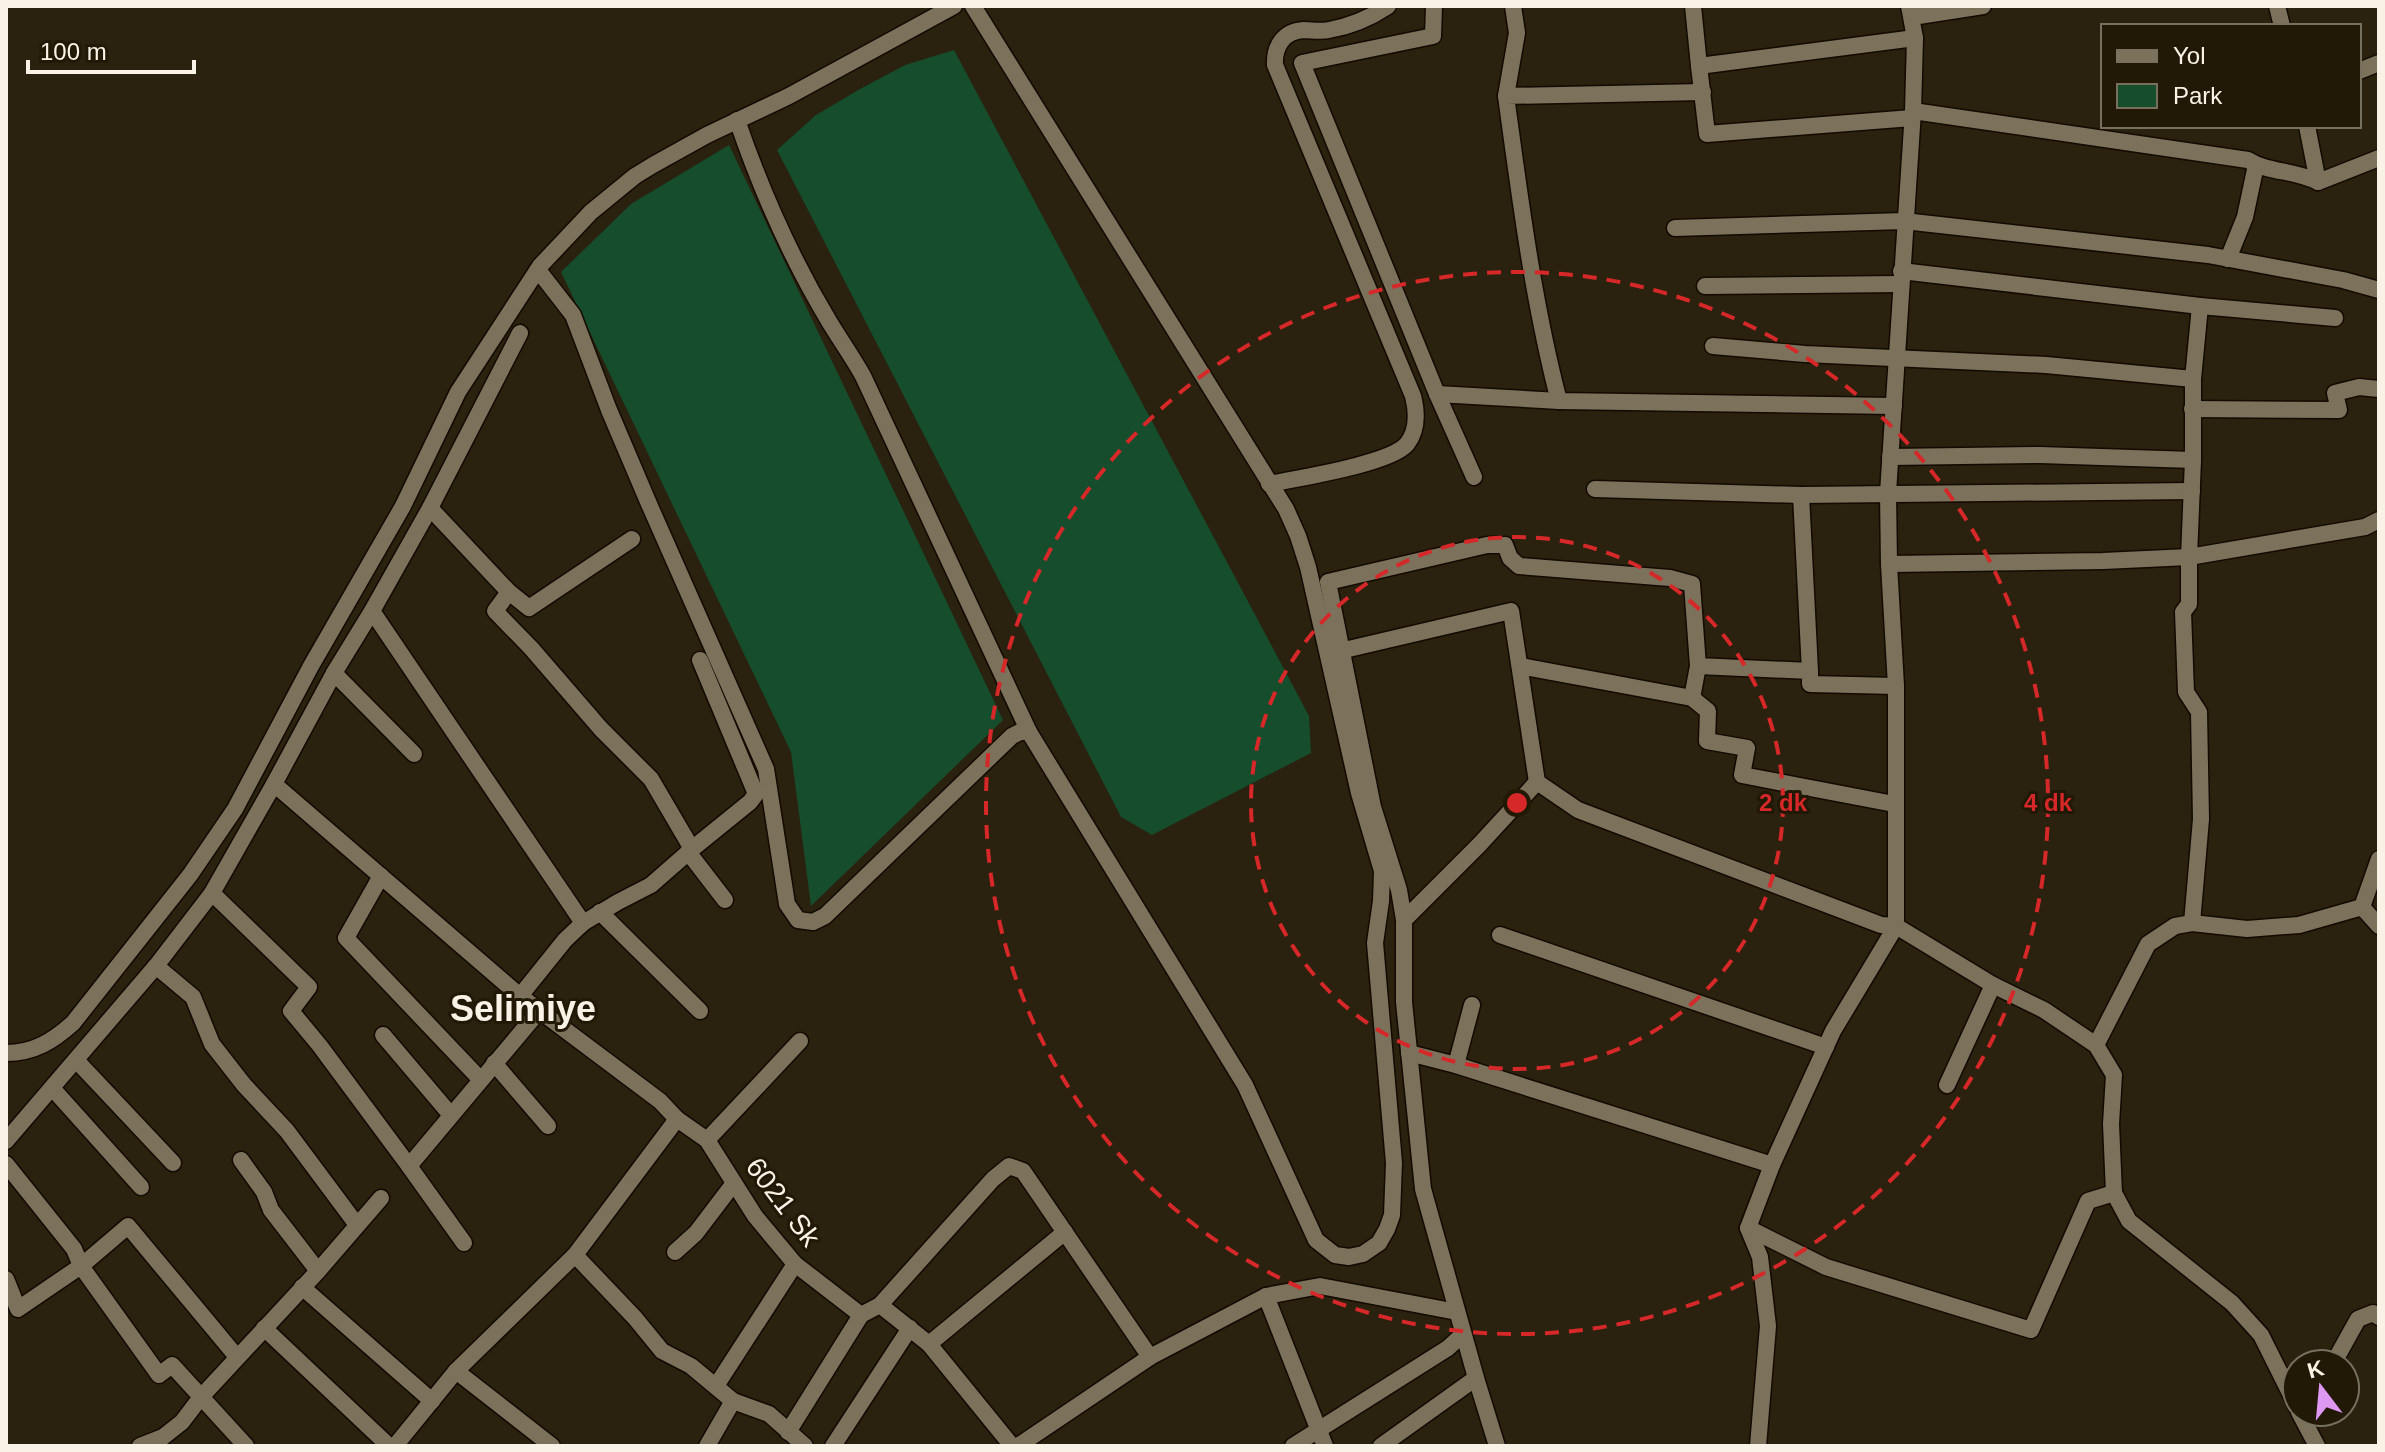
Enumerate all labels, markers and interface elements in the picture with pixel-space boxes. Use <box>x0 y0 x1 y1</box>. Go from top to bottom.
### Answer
scale bar <box>28 24 194 74</box>
legend <box>2101 24 2361 128</box>
text: 100 m <box>40 38 107 65</box>
text: Yol <box>2173 42 2205 69</box>
text: Park <box>2173 82 2223 109</box>
centre of rings <box>1503 789 1531 817</box>
text: 2 dk <box>1759 789 1808 816</box>
text: 4 dk <box>2024 789 2073 816</box>
district label: Selimiye <box>450 988 596 1029</box>
street label: 6021 Sk <box>740 1152 827 1253</box>
north arrow <box>2281 1348 2361 1428</box>
text: K <box>2305 1355 2327 1383</box>

